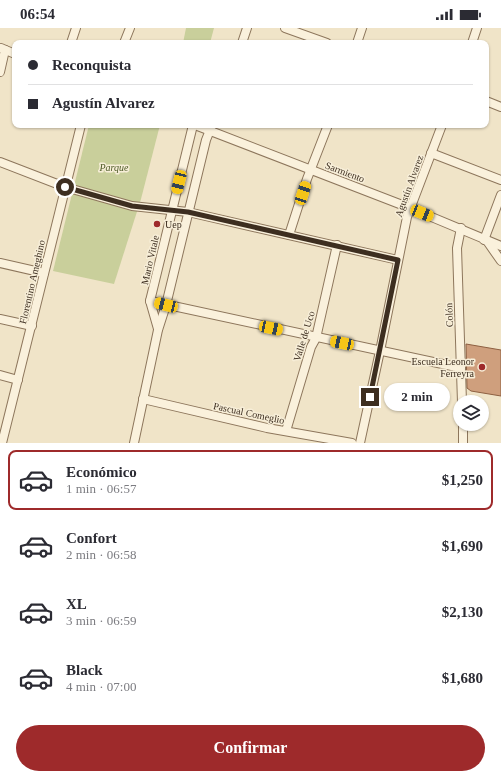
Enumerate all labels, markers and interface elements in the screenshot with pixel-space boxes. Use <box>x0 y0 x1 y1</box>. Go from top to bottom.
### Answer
text: 06:54 <box>20 6 55 22</box>
text: Reconquista <box>52 57 131 73</box>
text: Agustín Alvarez <box>52 95 155 111</box>
street label: Agustín Alvarez <box>393 153 426 219</box>
street label: Sarmiento <box>324 159 366 185</box>
park label: Parque <box>98 162 129 173</box>
car <box>170 169 188 195</box>
route start <box>56 178 74 196</box>
car <box>294 180 312 206</box>
car <box>409 203 435 223</box>
marker: Uep <box>152 219 162 229</box>
place label: Uep <box>165 219 182 230</box>
street label: Mario Vitale <box>139 234 161 286</box>
street label: Florentino Ameghino <box>17 239 47 325</box>
car <box>153 296 179 314</box>
street label: Colón <box>443 303 455 327</box>
street label: Valle de Uco <box>291 310 317 362</box>
car <box>258 320 284 336</box>
car <box>329 335 355 351</box>
place label: Escuela Leonor Ferreyra <box>412 356 475 379</box>
marker: Escuela Leonor Ferreyra <box>477 362 487 372</box>
callout: 2 min <box>384 383 450 411</box>
route end <box>361 388 379 406</box>
text: 2 min <box>401 389 433 404</box>
map controls <box>453 395 489 431</box>
button: layers <box>453 395 489 431</box>
street label: Pascual Comeglio <box>212 400 286 426</box>
icon: car <box>18 462 54 498</box>
text: Económico <box>66 464 137 480</box>
text: $1,250 <box>442 472 483 488</box>
text: 1 min · 06:57 <box>66 481 136 496</box>
icon: car <box>18 528 54 564</box>
text: Confort <box>66 530 117 546</box>
text: $1,690 <box>442 538 483 554</box>
text: 2 min · 06:58 <box>66 547 136 562</box>
icon: car <box>18 594 54 630</box>
text: XL <box>66 596 87 612</box>
text: $2,130 <box>442 604 483 620</box>
text: 3 min · 06:59 <box>66 613 136 628</box>
icon: car <box>18 660 54 696</box>
text: Black <box>66 662 103 678</box>
text: $1,680 <box>442 670 483 686</box>
text: 4 min · 07:00 <box>66 679 136 694</box>
button: Confirmar <box>16 725 485 771</box>

